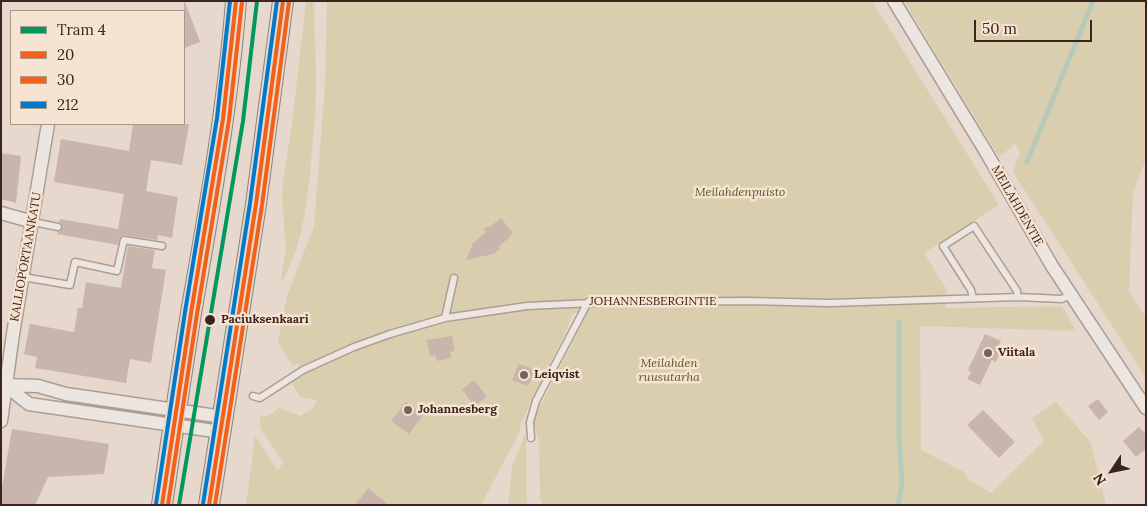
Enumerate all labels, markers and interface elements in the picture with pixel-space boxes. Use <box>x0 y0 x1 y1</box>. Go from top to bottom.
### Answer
legend <box>10 10 185 125</box>
scale bar <box>977 10 1094 42</box>
text: 50 m <box>982 19 1017 38</box>
text: Tram 4 <box>57 20 106 39</box>
text: 20 <box>57 45 74 64</box>
text: 30 <box>57 70 75 89</box>
text: 212 <box>57 95 79 114</box>
street label: MEILAHDENTIE <box>988 163 1046 249</box>
park label: Meilahdenpuisto <box>695 186 785 200</box>
street label: KALLIOPORTAANKATU <box>8 191 44 323</box>
street label: JOHANNESBERGINTIE <box>589 295 717 309</box>
marker: Paciuksenkaari <box>203 313 217 327</box>
place label: Paciuksenkaari <box>221 313 309 327</box>
place label: Viitala <box>998 346 1035 360</box>
marker: Viitala <box>982 347 994 359</box>
park label: Meilahden ruusutarha <box>638 357 700 385</box>
place label: Leiqvist <box>534 368 580 382</box>
marker: Leiqvist <box>518 369 530 381</box>
place label: Johannesberg <box>418 403 497 417</box>
marker: Johannesberg <box>402 404 414 416</box>
north arrow <box>1087 446 1137 496</box>
text: N <box>1089 470 1110 489</box>

